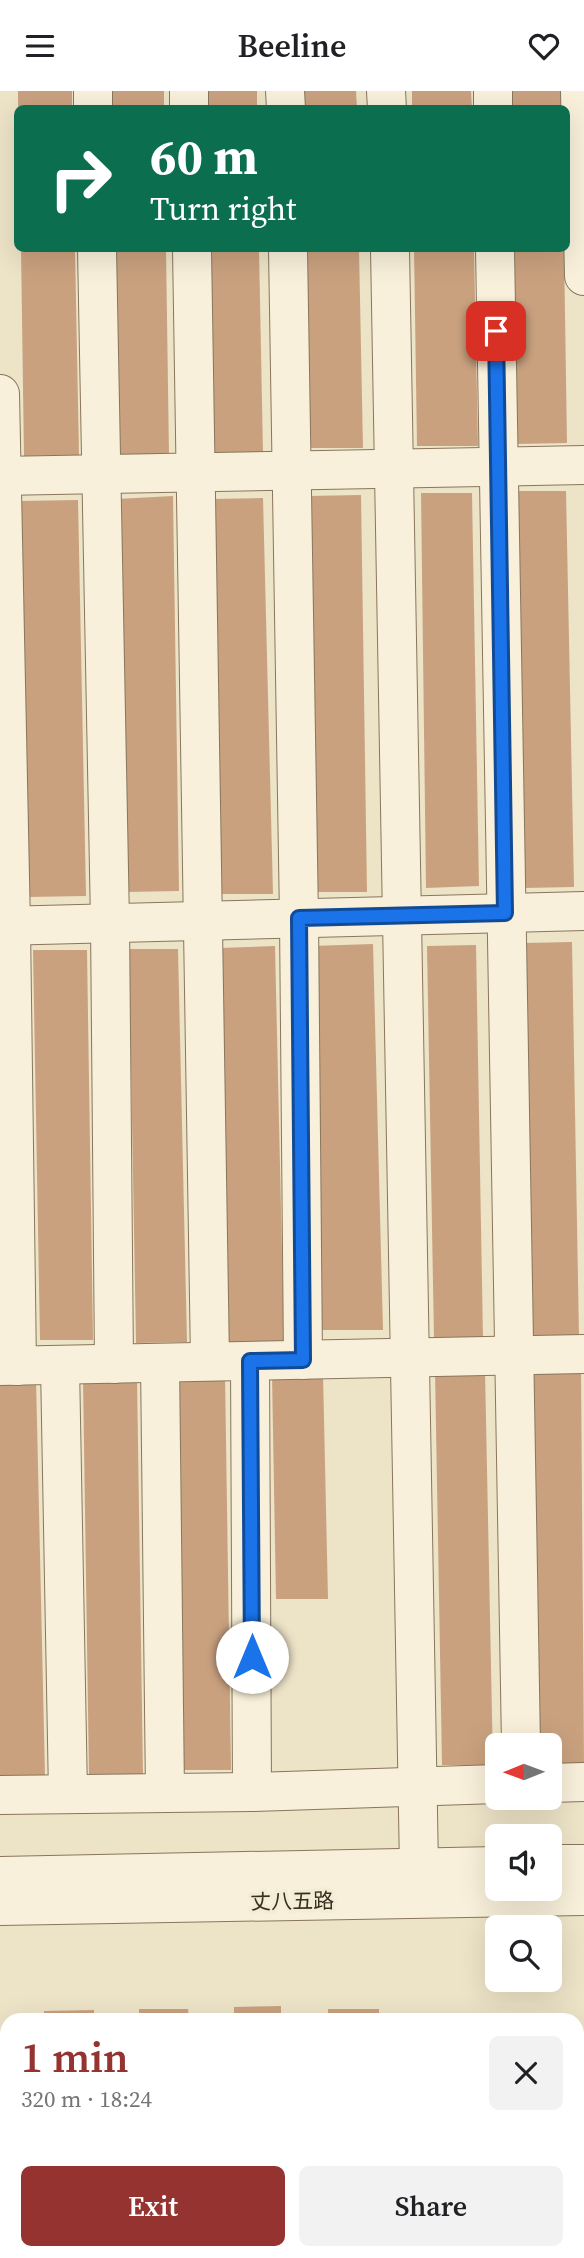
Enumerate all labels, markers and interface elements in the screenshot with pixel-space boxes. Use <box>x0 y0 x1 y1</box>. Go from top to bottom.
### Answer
text: Beeline <box>238 24 346 68</box>
icon: menu <box>21 27 59 65</box>
icon: heart <box>525 27 563 65</box>
text: 60 m <box>150 123 258 190</box>
icon: right <box>35 133 126 224</box>
text: Turn right <box>150 187 296 231</box>
pin <box>466 301 526 361</box>
icon: arrive <box>477 312 515 350</box>
position arrow <box>215 1620 289 1694</box>
north arrow <box>485 1733 562 1809</box>
map controls <box>485 1733 562 1992</box>
button: sound <box>485 1824 562 1901</box>
street label: 丈八五路 <box>250 1886 334 1916</box>
button: search <box>485 1915 562 1992</box>
text: 1 min <box>21 2028 129 2086</box>
button: close <box>489 2036 563 2110</box>
text: 320 m · 18:24 <box>21 2083 152 2115</box>
button: Exit <box>21 2166 285 2246</box>
button: Share <box>299 2166 563 2246</box>

